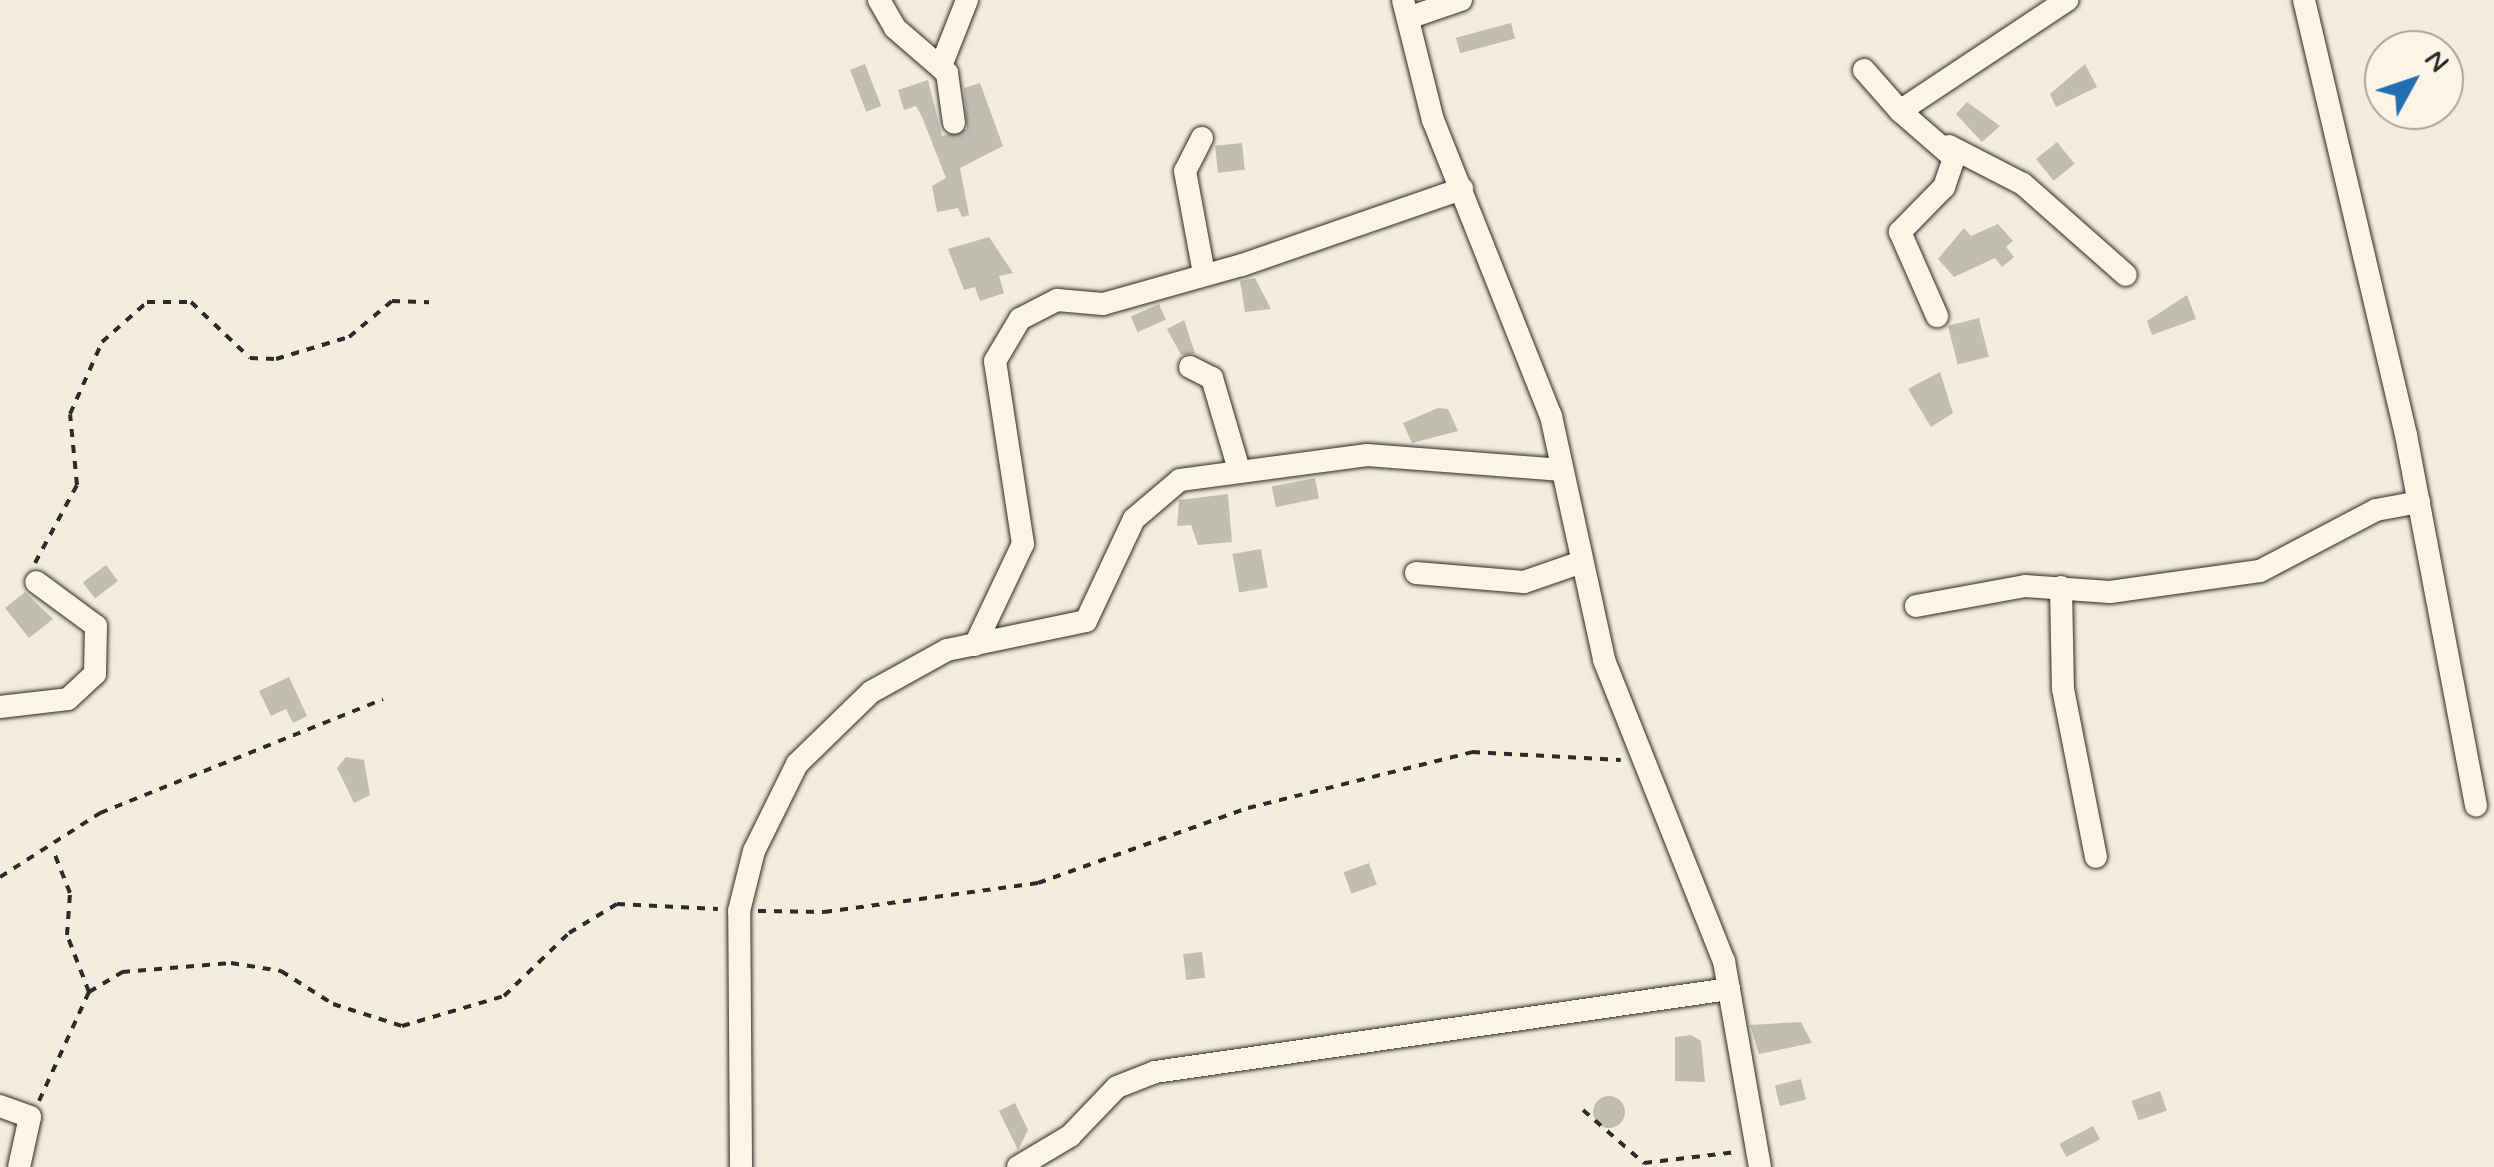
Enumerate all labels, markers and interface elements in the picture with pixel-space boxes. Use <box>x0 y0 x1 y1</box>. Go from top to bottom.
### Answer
north arrow <box>2364 30 2464 130</box>
text: N <box>2416 43 2456 81</box>

